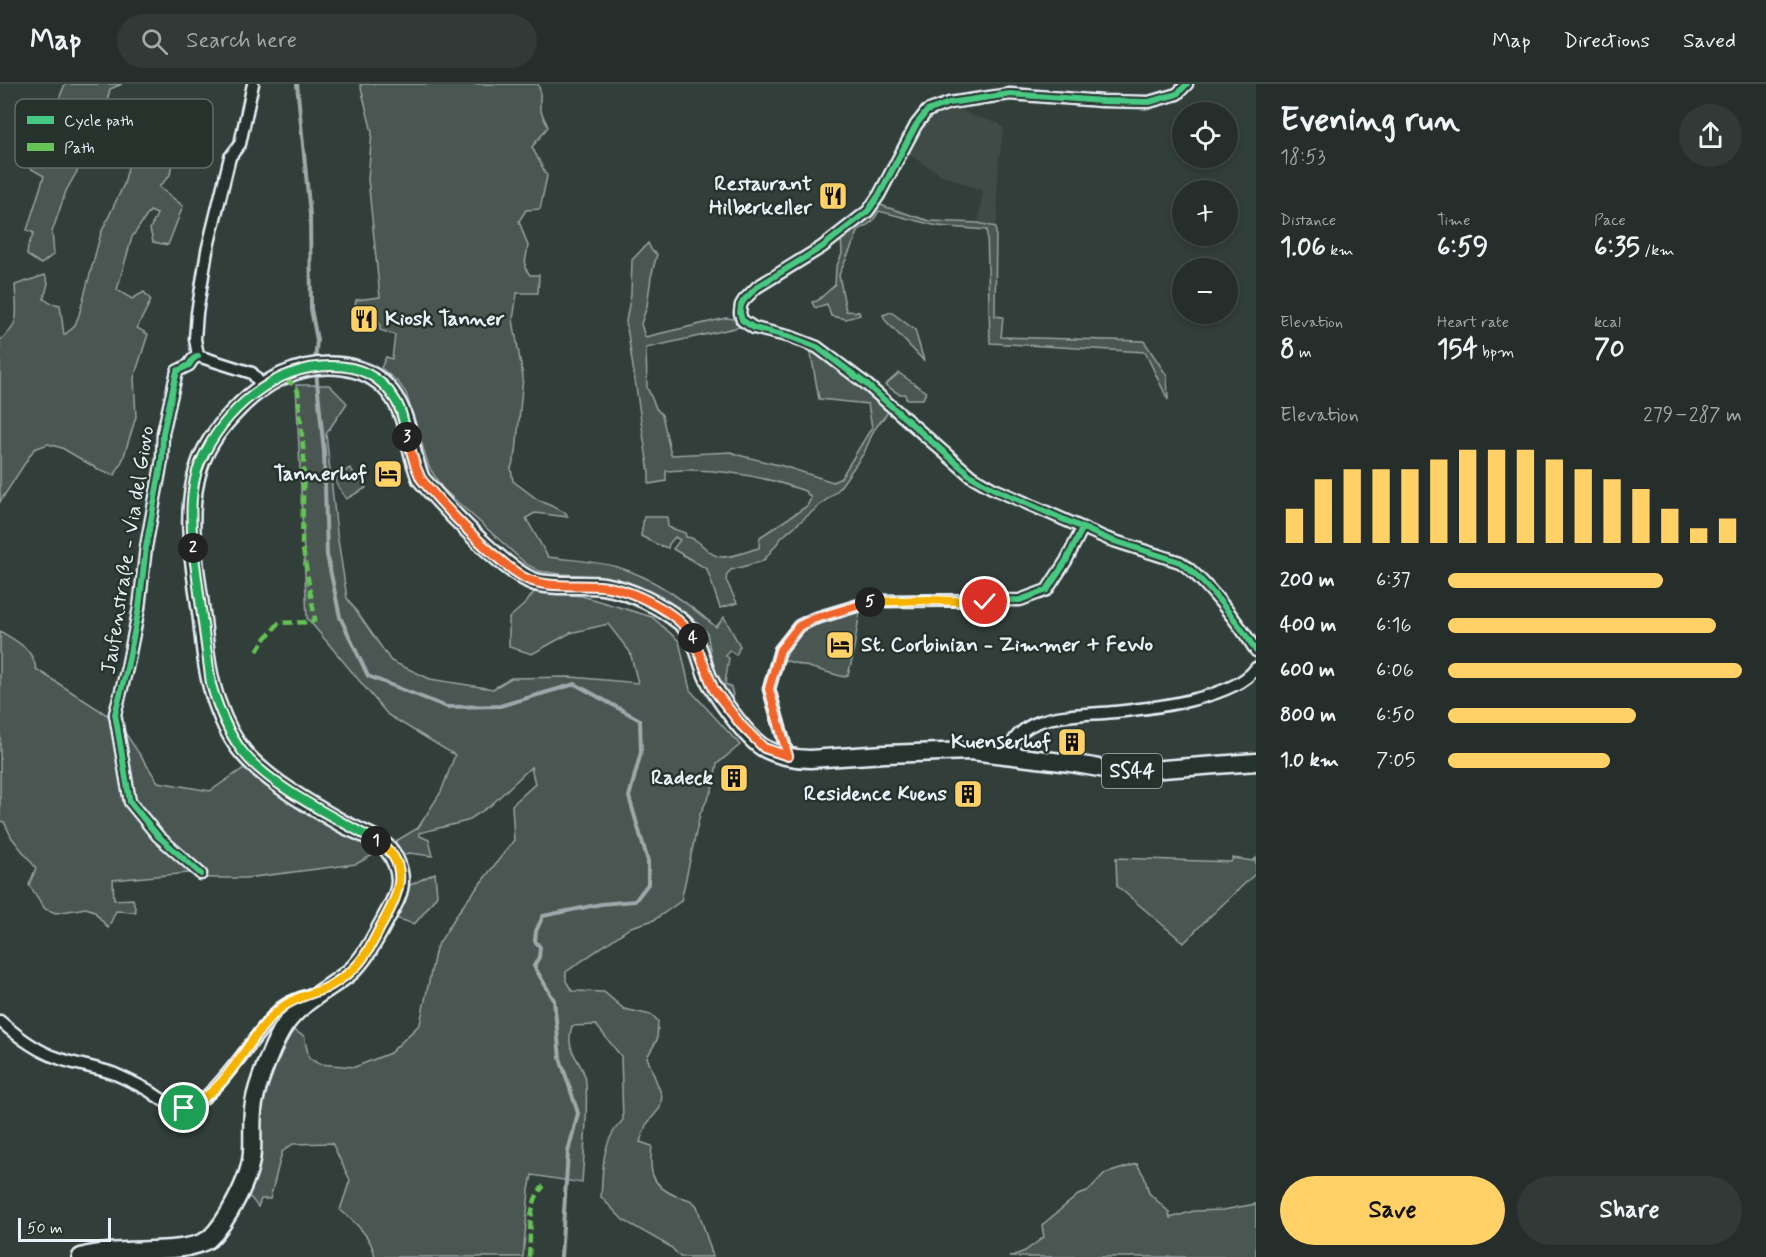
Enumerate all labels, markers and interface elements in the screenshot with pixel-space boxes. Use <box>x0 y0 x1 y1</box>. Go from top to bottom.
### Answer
search box <box>117 14 537 68</box>
text: Map <box>30 23 81 60</box>
icon: search <box>138 25 171 58</box>
text: Search here <box>186 27 297 55</box>
text: Map <box>1492 27 1531 55</box>
text: Directions <box>1564 27 1650 55</box>
text: Saved <box>1683 27 1736 55</box>
legend <box>15 99 213 168</box>
text: Evening run <box>1280 99 1460 143</box>
map controls <box>1172 102 1238 324</box>
button: locate <box>1172 102 1238 168</box>
button: share <box>1679 104 1742 167</box>
text: Cycle path <box>64 111 134 132</box>
text: Path <box>64 138 95 159</box>
text: 18:53 <box>1280 144 1326 171</box>
place label: Restaurant Hilberkeller <box>709 170 813 222</box>
restaurant icon: Restaurant Hilberkeller <box>817 180 849 212</box>
button: + <box>1172 180 1238 246</box>
text: Distance <box>1280 210 1336 231</box>
text: Time <box>1437 210 1471 231</box>
text: Pace <box>1594 210 1626 231</box>
text: 1.06 <box>1280 231 1326 265</box>
text: 6:59 <box>1437 231 1488 265</box>
text: 6:35 <box>1594 231 1640 265</box>
text: km <box>1326 240 1354 261</box>
text: /km <box>1640 240 1675 261</box>
button: − <box>1172 258 1238 324</box>
restaurant icon: Kiosk Tanner <box>348 303 380 335</box>
place label: Kiosk Tanner <box>385 305 505 333</box>
text: Elevation <box>1280 312 1343 333</box>
text: Heart rate <box>1437 312 1509 333</box>
text: kcal <box>1594 312 1621 333</box>
text: 8 <box>1280 333 1295 367</box>
text: 154 <box>1437 333 1478 367</box>
text: 70 <box>1594 333 1625 367</box>
text: m <box>1295 342 1312 363</box>
text: bpm <box>1478 342 1514 363</box>
text: Elevation <box>1280 402 1359 429</box>
text: 279–287 m <box>1643 402 1742 429</box>
pin: 3 <box>392 422 422 452</box>
street label: Jaufenstraße - Via del Giovo <box>95 424 161 676</box>
text: 3 <box>403 426 411 447</box>
hotel icon: Tannerhof <box>372 458 404 490</box>
place label: Tannerhof <box>274 460 367 488</box>
pin: 2 <box>178 533 208 563</box>
text: 2 <box>189 537 197 558</box>
text: 200 m <box>1280 567 1335 594</box>
text: 6:37 <box>1376 567 1411 594</box>
pin <box>959 576 1010 627</box>
icon: check <box>968 585 1001 618</box>
pin: 5 <box>855 587 885 617</box>
text: 5 <box>865 591 875 612</box>
text: 400 m <box>1280 612 1336 639</box>
text: 6:16 <box>1376 612 1412 639</box>
pin: 4 <box>678 623 708 653</box>
text: 4 <box>688 627 698 648</box>
hotel icon: St. Corbinian - Zimmer + FeWo <box>824 629 856 661</box>
place label: St. Corbinian - Zimmer + FeWo <box>861 631 1153 659</box>
text: 600 m <box>1280 657 1335 684</box>
text: 6:06 <box>1376 657 1414 684</box>
text: 800 m <box>1280 702 1336 729</box>
text: 6:50 <box>1376 702 1415 729</box>
building icon: Kuenserhof <box>1056 726 1088 758</box>
place label: Kuenserhof <box>951 728 1051 756</box>
text: 1.0 km <box>1280 747 1339 774</box>
text: 7:05 <box>1376 747 1415 774</box>
road number: SS44 <box>1102 754 1162 788</box>
building icon: Radeck <box>718 762 750 794</box>
place label: Radeck <box>651 764 713 792</box>
building icon: Residence Kuens <box>952 778 984 810</box>
place label: Residence Kuens <box>804 780 948 808</box>
pin: 1 <box>361 826 391 856</box>
text: 1 <box>372 830 380 851</box>
pin <box>158 1082 209 1133</box>
icon: arrive <box>167 1091 200 1124</box>
button: Save <box>1280 1176 1505 1245</box>
button: Share <box>1517 1176 1742 1245</box>
scale bar <box>18 1215 111 1242</box>
text: 50 m <box>27 1218 63 1239</box>

